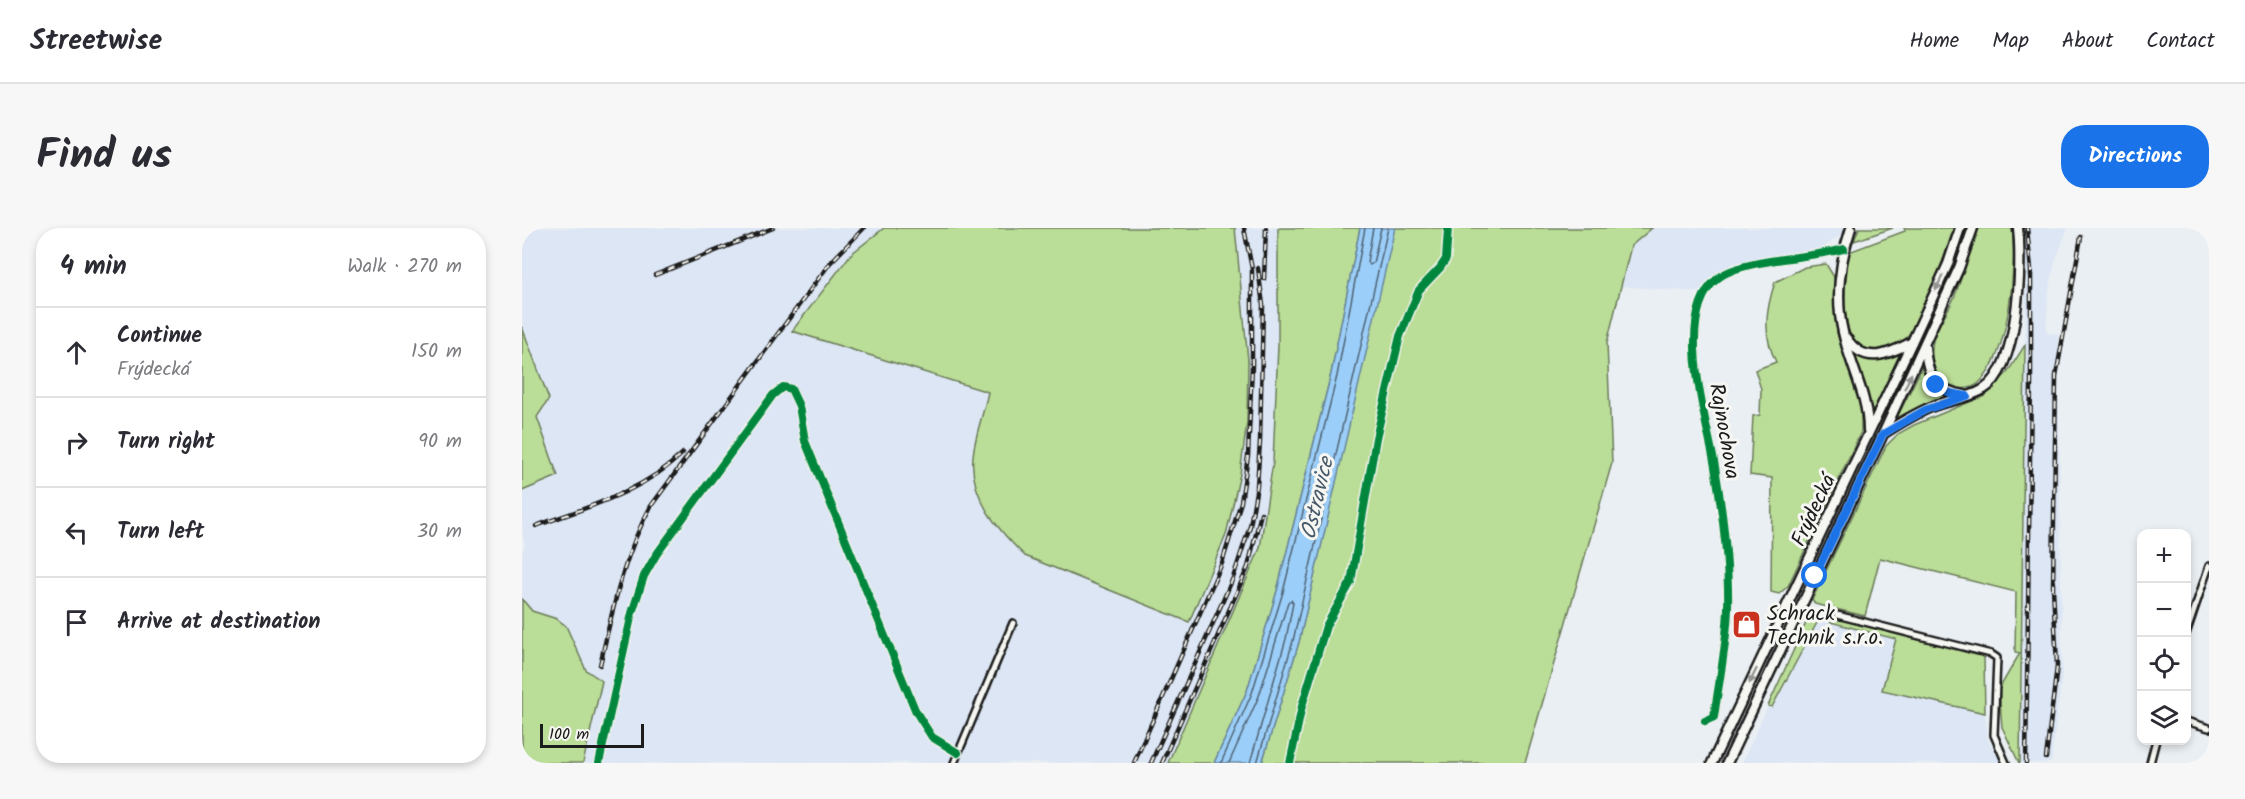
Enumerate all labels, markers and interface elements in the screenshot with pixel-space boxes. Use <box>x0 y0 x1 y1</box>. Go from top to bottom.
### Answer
text: Streetwise <box>30 19 162 64</box>
text: Home <box>1910 25 1959 58</box>
text: Map <box>1992 25 2029 58</box>
text: About <box>2062 25 2113 58</box>
text: Contact <box>2146 25 2215 58</box>
text: Find us <box>36 123 172 190</box>
button: Directions <box>2061 125 2209 188</box>
text: 4 min <box>60 246 127 288</box>
text: Walk · 270 m <box>347 251 462 283</box>
one-way arrow <box>1934 274 1944 292</box>
text: Continue <box>117 319 202 354</box>
icon: ahead <box>60 336 93 369</box>
text: 150 m <box>411 336 462 368</box>
text: Frýdecká <box>117 354 190 386</box>
route end <box>1922 371 1948 397</box>
one-way arrow <box>1903 372 1912 389</box>
street label: Rajnochova <box>1699 381 1748 482</box>
text: Turn right <box>117 425 215 460</box>
icon: right <box>60 426 93 459</box>
text: 90 m <box>418 426 462 458</box>
water label: Ostravice <box>1292 452 1345 543</box>
street label: Frýdecká <box>1783 467 1846 552</box>
text: Turn left <box>117 515 204 550</box>
icon: left <box>60 516 93 549</box>
text: 30 m <box>417 516 462 548</box>
map controls <box>2137 529 2191 745</box>
button: + <box>2137 529 2191 583</box>
route start <box>1801 562 1827 588</box>
button: − <box>2137 583 2191 637</box>
place label: Schrack Technik s.r.o. <box>1767 598 1883 655</box>
text: Arrive at destination <box>117 605 320 640</box>
icon: arrive <box>60 606 93 639</box>
shop icon: Schrack Technik s.r.o. <box>1730 609 1762 641</box>
button: locate <box>2137 637 2191 691</box>
one-way arrow <box>1748 668 1758 685</box>
button: layers <box>2137 691 2191 745</box>
scale bar <box>540 721 644 748</box>
text: 100 m <box>549 722 589 747</box>

